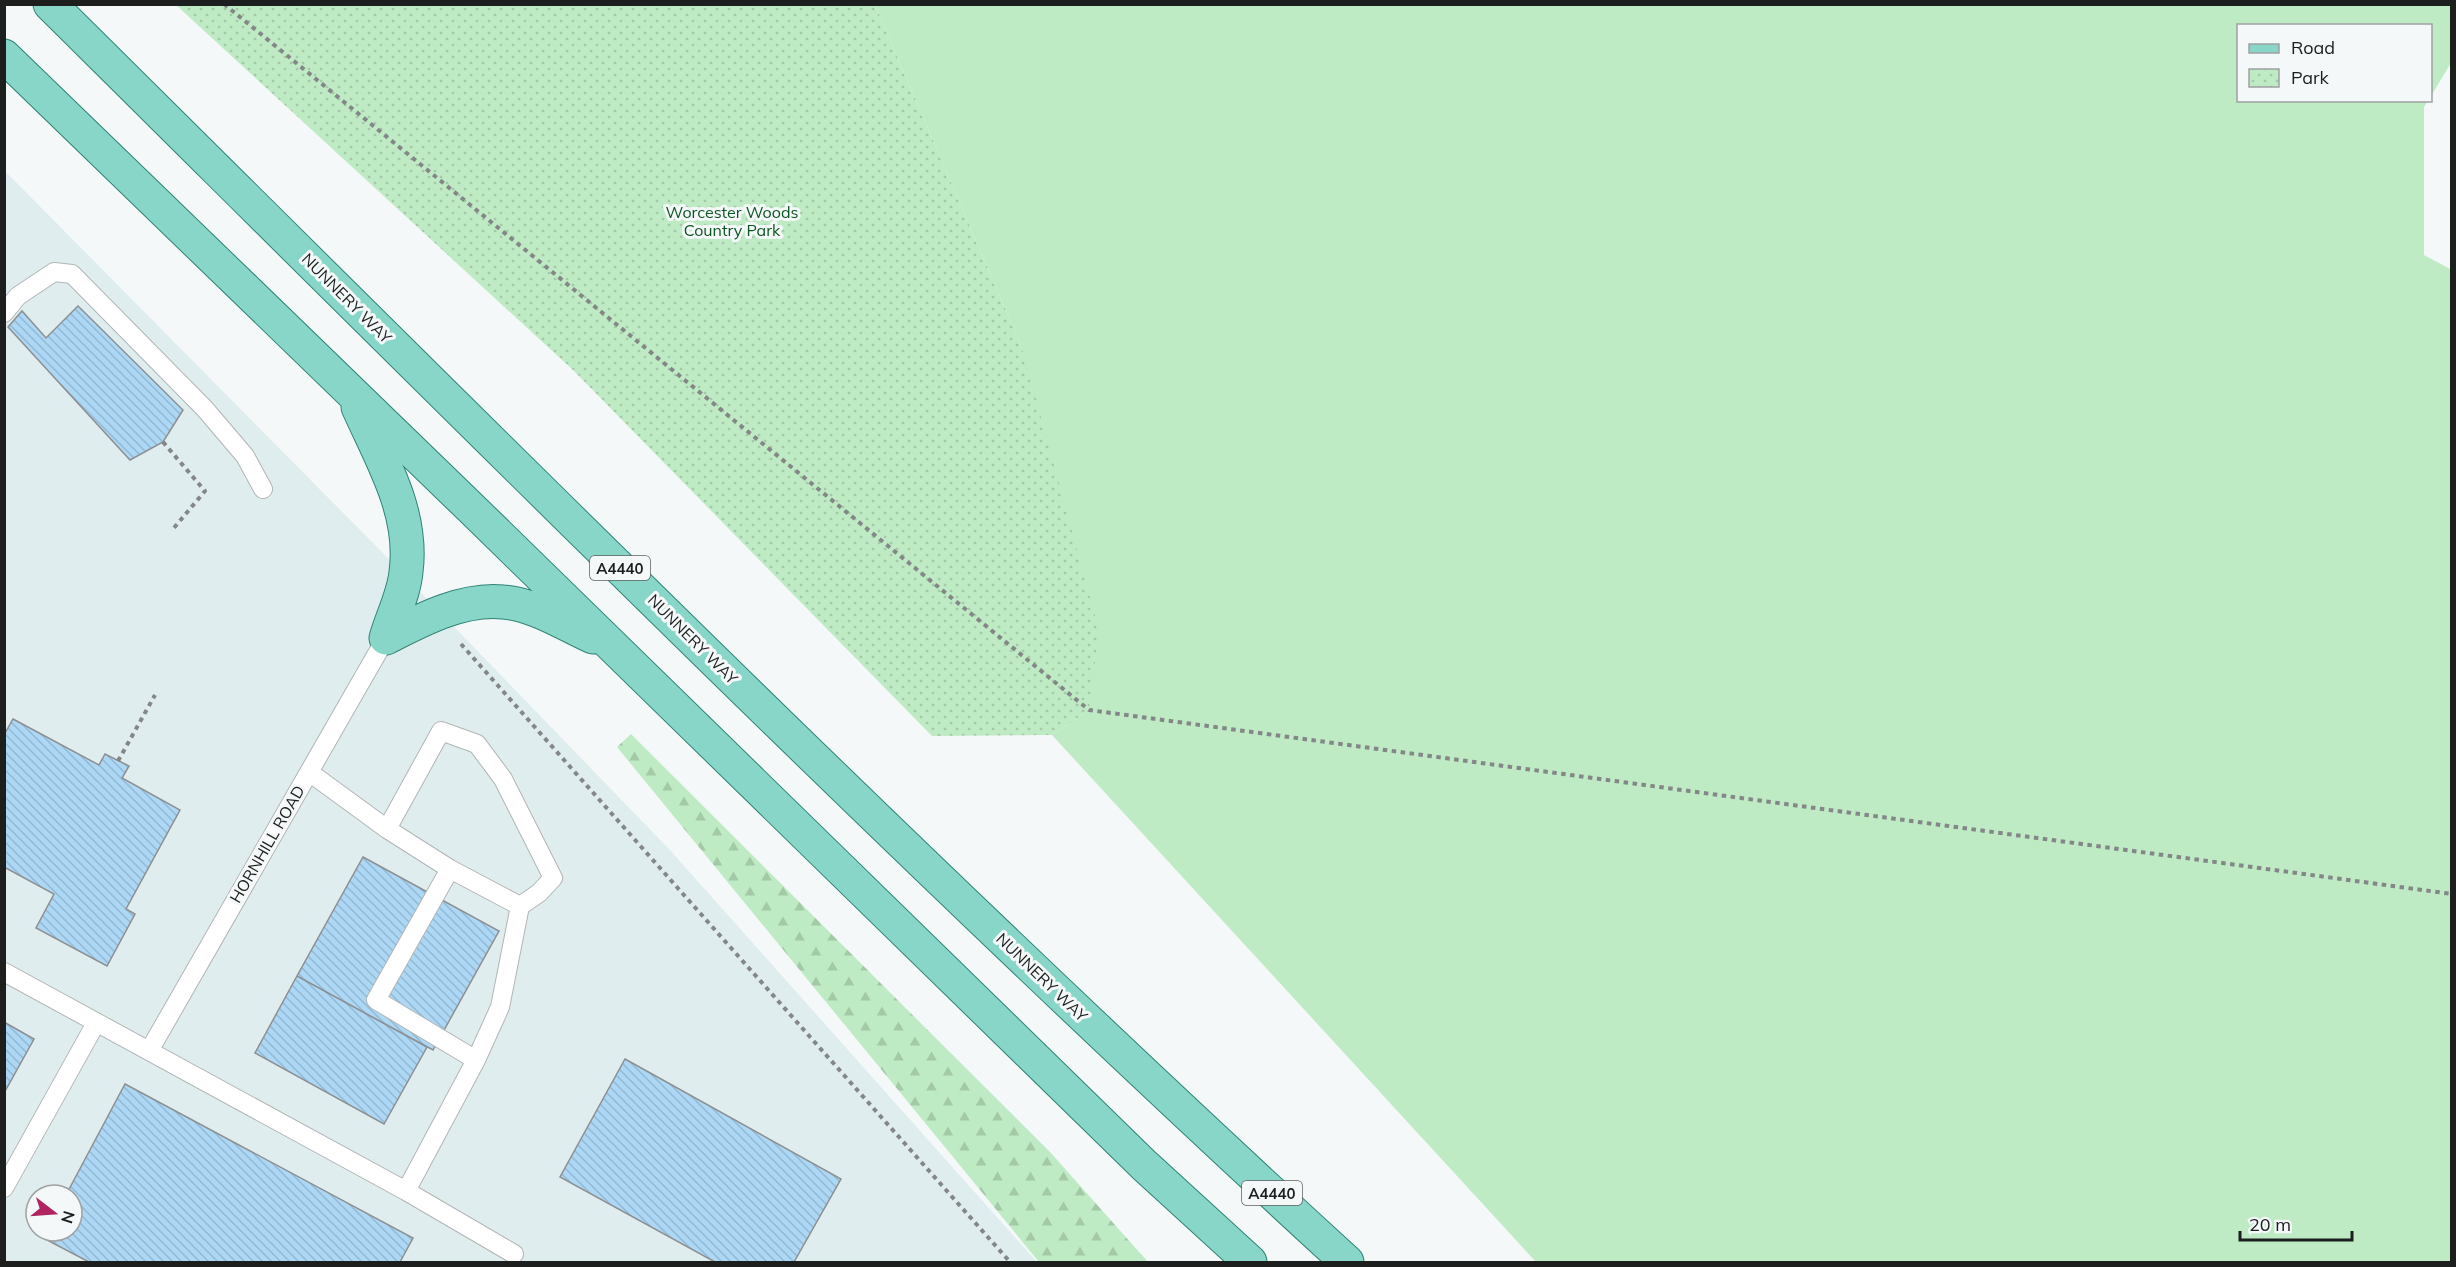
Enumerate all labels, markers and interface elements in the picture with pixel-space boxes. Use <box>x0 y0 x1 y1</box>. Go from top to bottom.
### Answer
legend <box>2237 24 2432 102</box>
text: Road <box>2291 36 2335 59</box>
text: Park <box>2291 66 2330 89</box>
park label: Worcester Woods Country Park <box>666 202 799 240</box>
street label: NUNNERY WAY <box>298 249 396 347</box>
road number: A4440 <box>590 556 650 580</box>
street label: NUNNERY WAY <box>644 590 742 688</box>
street label: HORNHILL ROAD <box>225 782 309 906</box>
street label: NUNNERY WAY <box>992 928 1092 1026</box>
road number: A4440 <box>1242 1181 1302 1205</box>
north arrow <box>24 1183 84 1243</box>
scale bar <box>2240 1204 2352 1242</box>
text: N <box>57 1209 80 1226</box>
text: 20 m <box>2249 1213 2291 1236</box>

